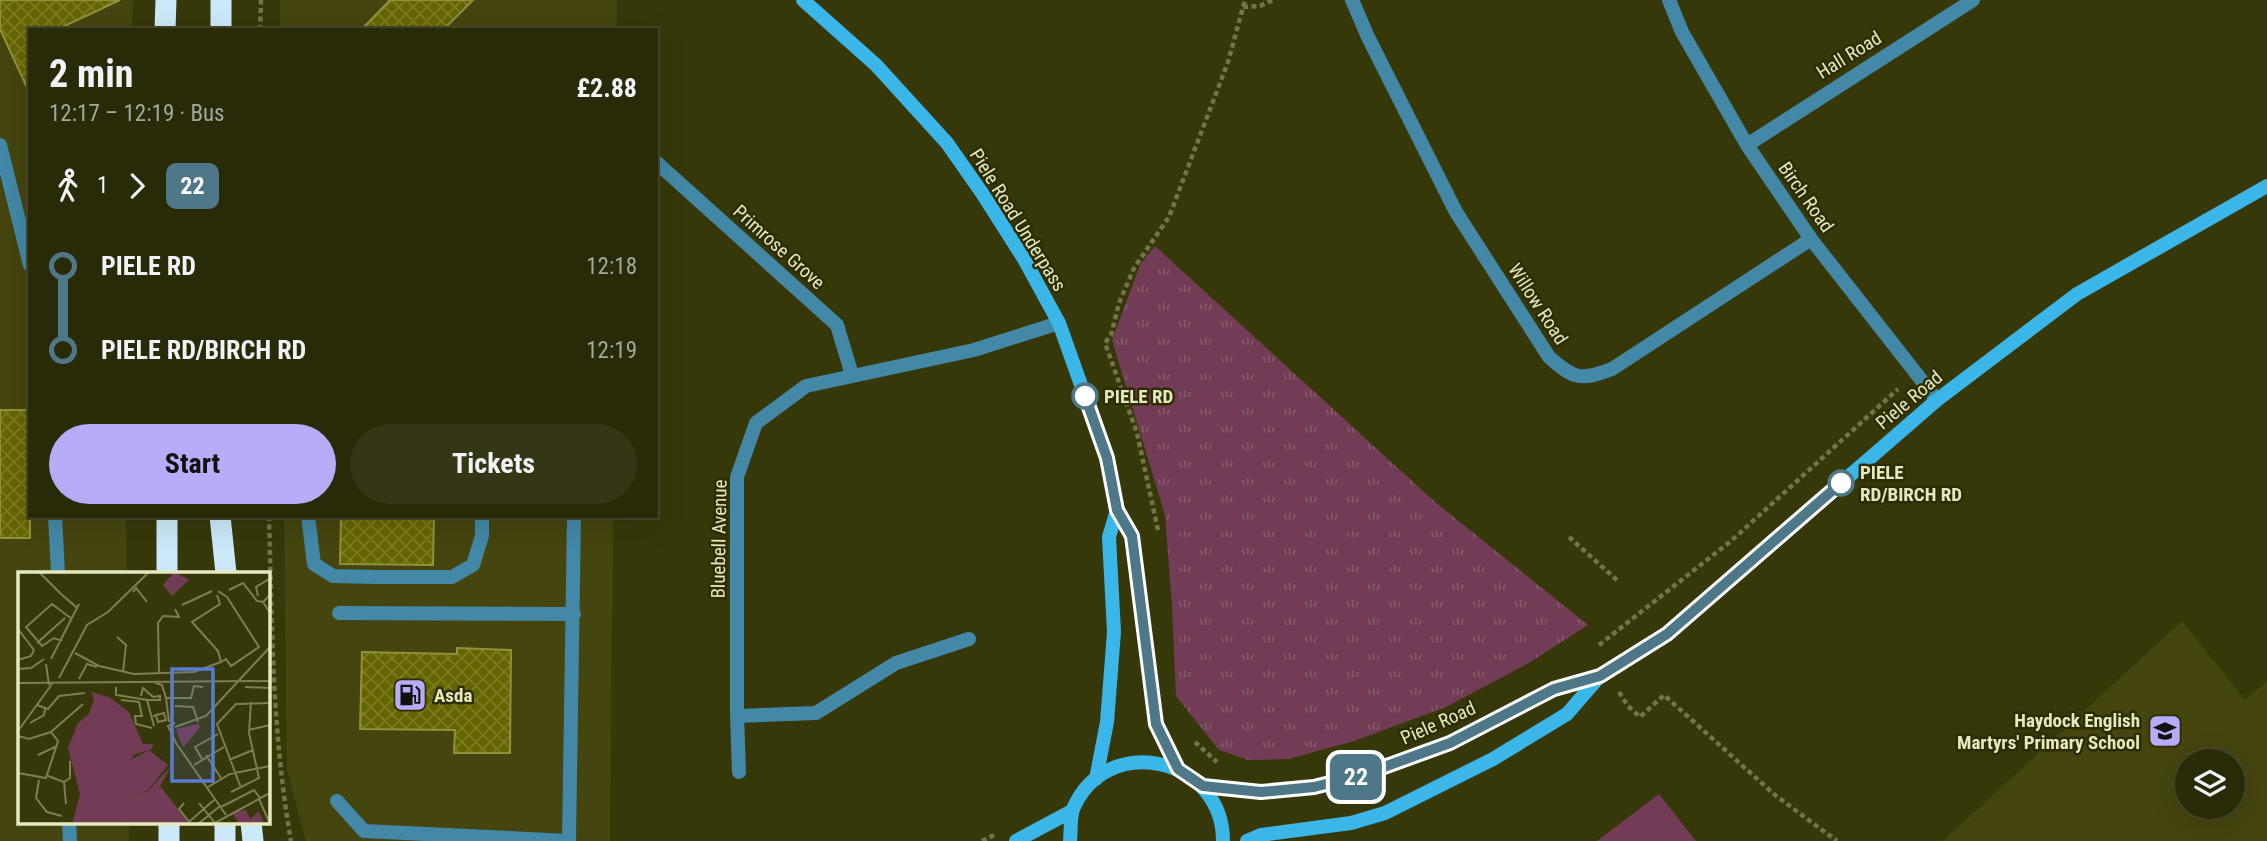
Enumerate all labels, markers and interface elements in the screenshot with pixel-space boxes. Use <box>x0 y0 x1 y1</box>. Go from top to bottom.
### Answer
street label: Hall Road <box>1812 26 1886 84</box>
text: 2 min <box>49 52 133 96</box>
text: £2.88 <box>576 73 637 103</box>
text: 12:17 – 12:19 · Bus <box>49 100 225 127</box>
street label: Piele Road Underpass <box>965 144 1071 296</box>
street label: Birch Road <box>1773 157 1839 237</box>
icon: walk <box>49 167 87 205</box>
icon: forward <box>118 167 156 205</box>
text: 1 <box>97 172 108 199</box>
text: 22 <box>180 172 205 200</box>
street label: Primrose Grove <box>728 200 830 294</box>
text: PIELE RD <box>101 251 196 281</box>
text: 12:18 <box>586 253 637 280</box>
street label: Willow Road <box>1503 259 1573 349</box>
text: PIELE RD/BIRCH RD <box>101 335 306 365</box>
text: 12:19 <box>586 337 637 364</box>
street label: Piele Road <box>1871 366 1947 434</box>
marker: PIELE RD <box>1072 383 1098 409</box>
place label: PIELE RD <box>1104 385 1173 408</box>
button: Start <box>49 424 336 504</box>
button: Tickets <box>350 424 637 504</box>
place label: PIELE RD/BIRCH RD <box>1860 461 1962 506</box>
marker: PIELE RD/BIRCH RD <box>1828 470 1854 496</box>
street label: Bluebell Avenue <box>706 479 732 599</box>
inset map <box>18 572 270 824</box>
fuel station icon: Asda <box>391 676 429 714</box>
place label: Asda <box>434 684 472 707</box>
street label: Piele Road <box>1397 696 1479 750</box>
place label: Haydock English Martyrs' Primary School <box>1957 709 2140 754</box>
school or university icon: Haydock English Martyrs' Primary School <box>2146 712 2184 750</box>
map controls <box>2175 749 2245 819</box>
button: layers <box>2175 749 2245 819</box>
line badge: 22 <box>1324 754 1388 800</box>
text: 22 <box>1344 763 1368 791</box>

